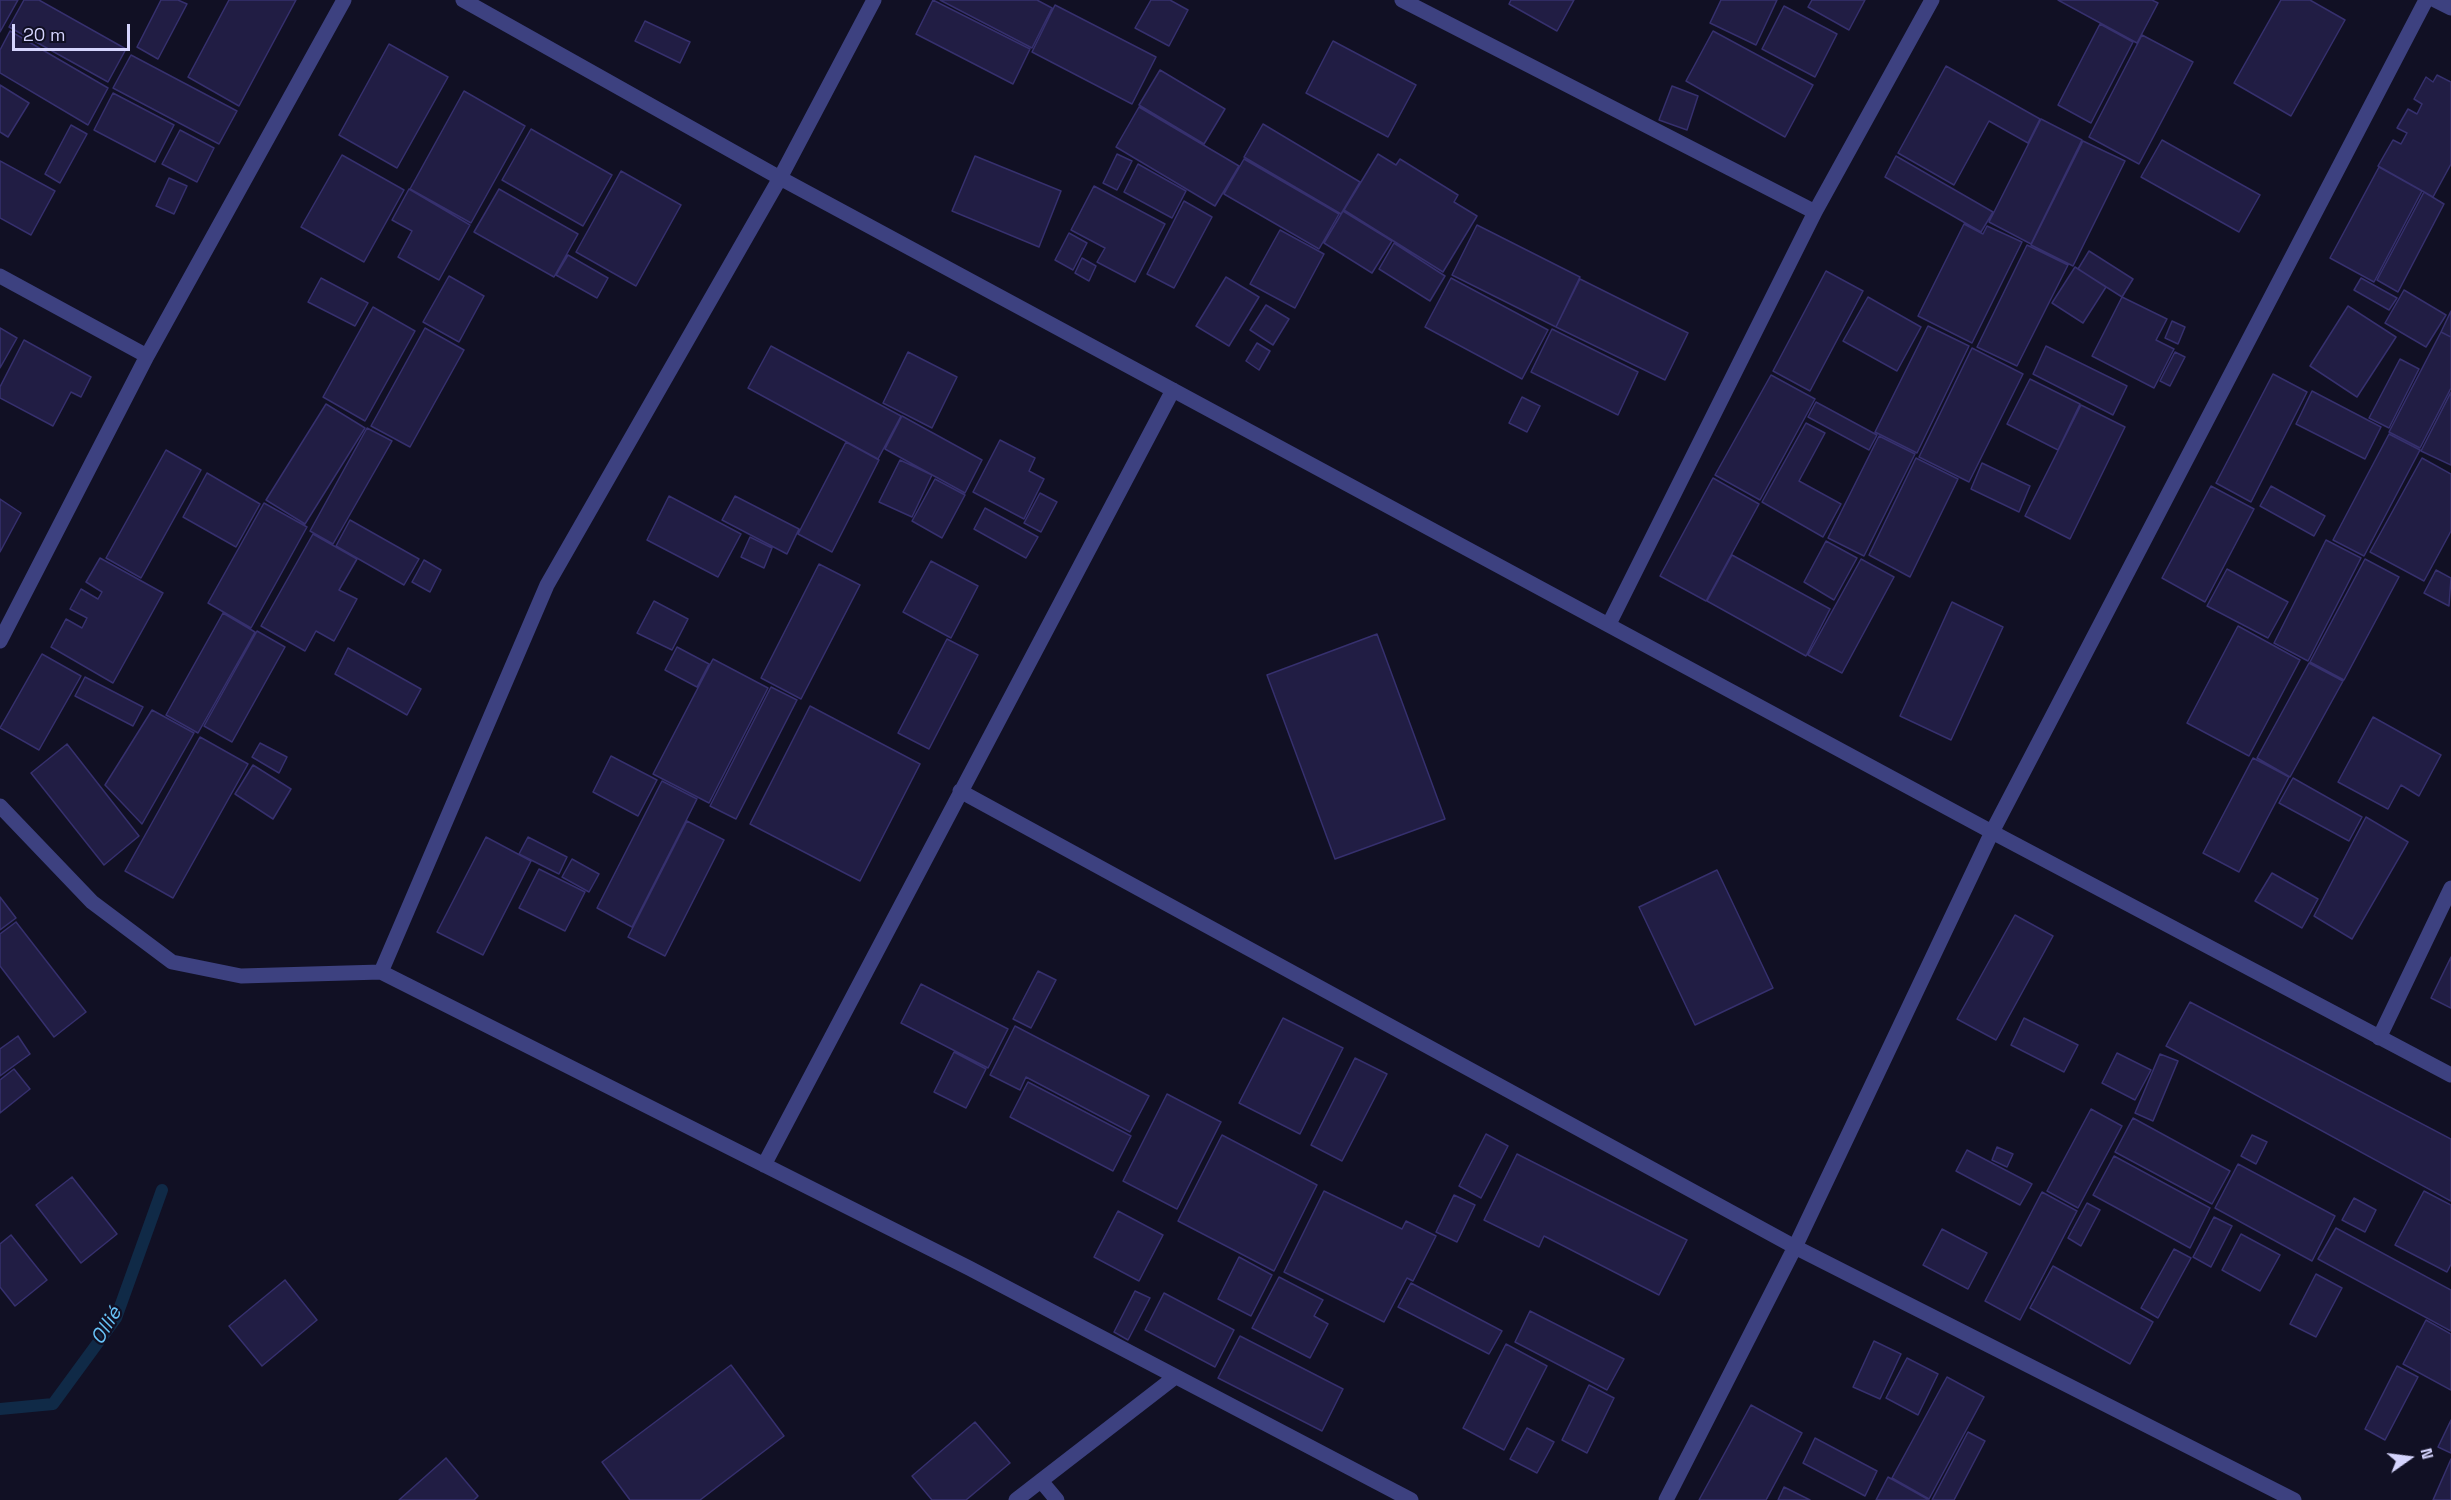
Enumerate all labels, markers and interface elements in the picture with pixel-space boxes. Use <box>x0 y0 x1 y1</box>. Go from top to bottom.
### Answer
scale bar <box>15 12 134 50</box>
text: 20 m <box>23 23 66 46</box>
water label: Ollié <box>86 1303 128 1349</box>
north arrow <box>2379 1428 2439 1488</box>
text: N <box>2415 1446 2438 1461</box>

